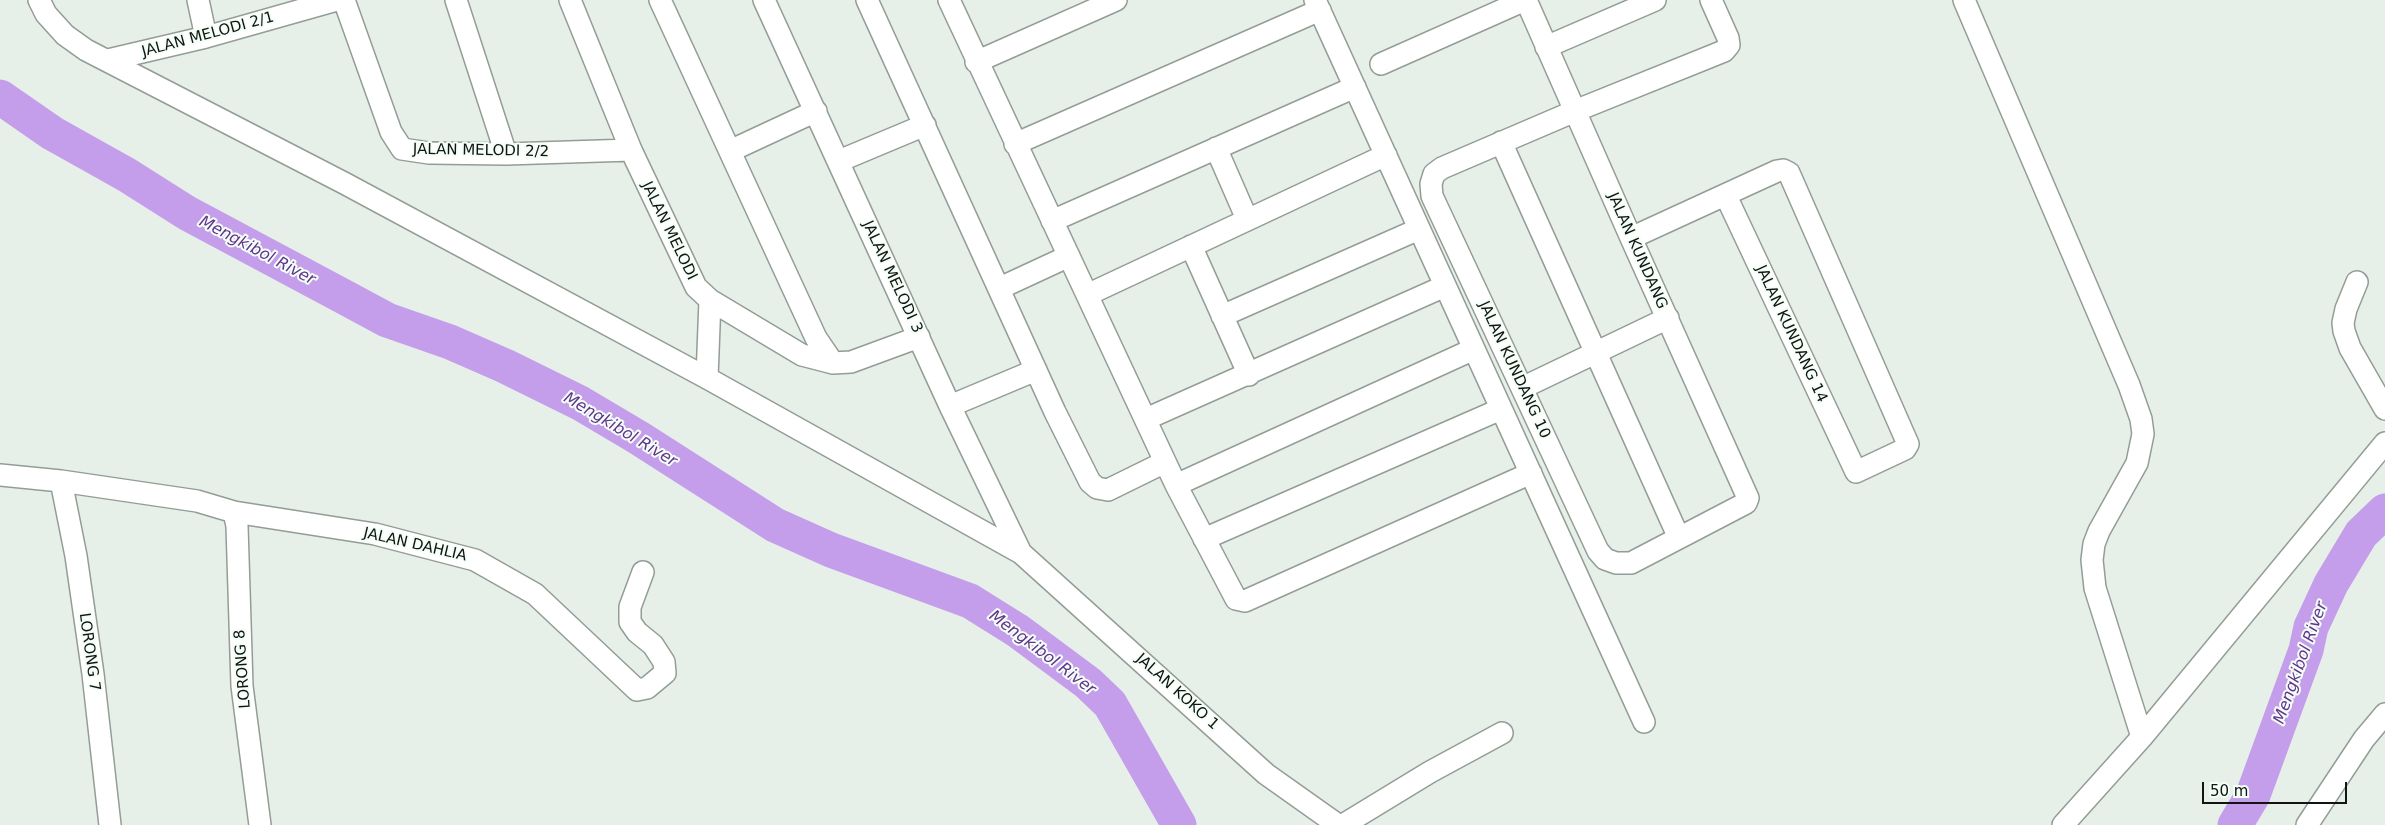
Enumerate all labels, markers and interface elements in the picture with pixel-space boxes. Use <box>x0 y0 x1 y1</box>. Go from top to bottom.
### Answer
street label: JALAN MELODI 2/1 <box>140 9 276 61</box>
street label: JALAN MELODI 2/2 <box>413 141 549 161</box>
street label: JALAN MELODI <box>637 179 701 283</box>
street label: JALAN KUNDANG <box>1603 190 1671 312</box>
water label: Mengkibol River <box>196 212 318 290</box>
street label: JALAN MELODI 3 <box>858 218 926 336</box>
street label: JALAN KUNDANG 14 <box>1751 263 1831 405</box>
street label: JALAN KUNDANG 10 <box>1474 299 1554 441</box>
water label: Mengkibol River <box>560 389 680 471</box>
street label: JALAN DAHLIA <box>362 524 468 566</box>
water label: Mengkibol River <box>2270 599 2332 727</box>
water label: Mengkibol River <box>985 607 1099 699</box>
street label: LORONG 7 <box>75 612 103 692</box>
street label: LORONG 8 <box>231 629 255 709</box>
street label: JALAN KOKO 1 <box>1132 650 1222 734</box>
scale bar <box>2205 772 2350 804</box>
text: 50 m <box>2210 782 2248 800</box>

